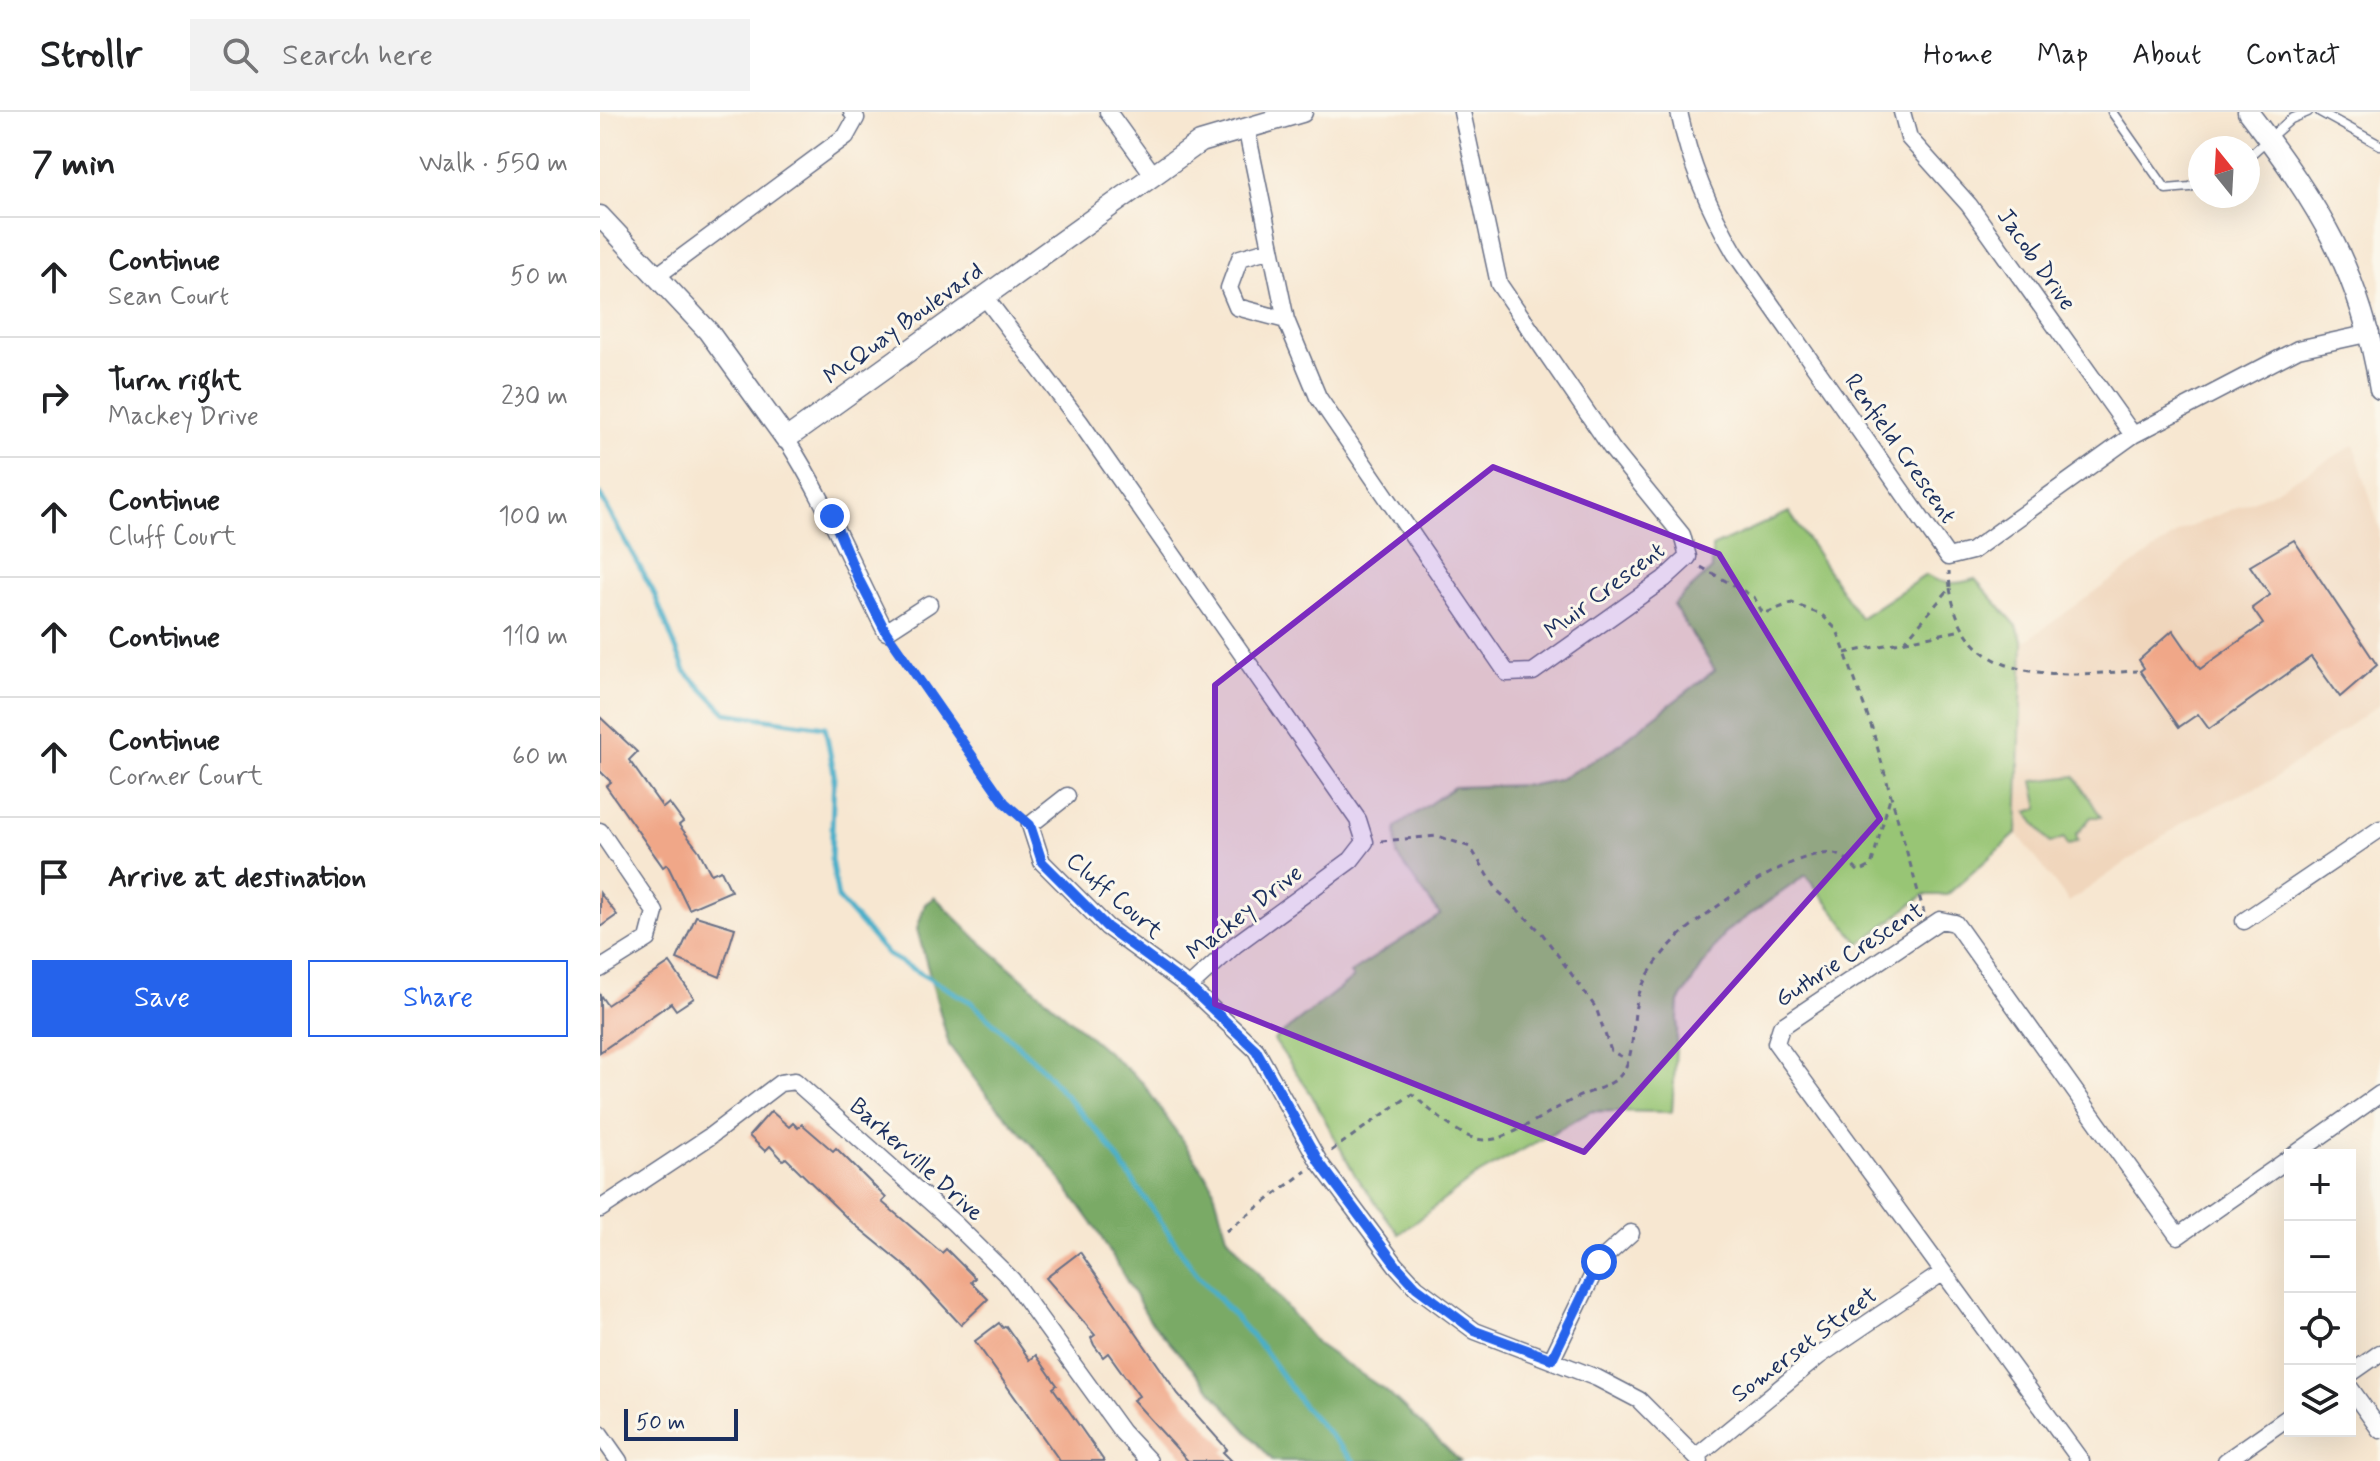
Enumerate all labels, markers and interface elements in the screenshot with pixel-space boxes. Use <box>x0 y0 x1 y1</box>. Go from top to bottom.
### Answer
search box <box>190 19 750 91</box>
text: Strollr <box>40 31 142 80</box>
icon: search <box>218 33 262 77</box>
text: Search here <box>282 36 433 75</box>
text: Home <box>1923 37 1993 74</box>
text: Map <box>2037 37 2088 74</box>
text: About <box>2132 37 2201 74</box>
text: Contact <box>2245 37 2340 74</box>
north arrow <box>2188 136 2260 208</box>
text: 7 min <box>32 142 116 187</box>
text: Walk · 550 m <box>419 147 568 181</box>
street label: Jacob Drive <box>1989 202 2083 317</box>
text: Continue <box>108 241 220 280</box>
icon: ahead <box>32 255 76 299</box>
street label: McQuay Boulevard <box>818 256 990 393</box>
text: 50 m <box>510 260 568 294</box>
text: Sean Court <box>108 280 229 314</box>
text: Turn right <box>108 361 241 400</box>
street label: Renfield Crescent <box>1837 368 1963 530</box>
icon: right <box>32 375 76 419</box>
text: 230 m <box>501 380 568 414</box>
text: Mackey Drive <box>108 400 259 434</box>
text: Continue <box>108 481 220 520</box>
icon: ahead <box>32 495 76 539</box>
route end <box>814 498 850 534</box>
text: 100 m <box>498 500 568 534</box>
text: Cluff Court <box>108 520 236 554</box>
street label: Muir Crescent <box>1538 536 1672 647</box>
icon: ahead <box>32 615 76 659</box>
text: Continue <box>108 618 220 657</box>
text: 110 m <box>502 620 568 654</box>
text: Continue <box>108 721 220 760</box>
icon: ahead <box>32 735 76 779</box>
text: 60 m <box>512 740 568 774</box>
text: Corner Court <box>108 760 263 794</box>
street label: Cluff Court <box>1059 846 1169 947</box>
icon: arrive <box>32 855 76 899</box>
text: Arrive at destination <box>108 858 366 897</box>
street label: Mackey Drive <box>1181 858 1309 968</box>
street label: Guthrie Crescent <box>1769 896 1930 1015</box>
button: Save <box>32 960 292 1037</box>
button: Share <box>308 960 568 1037</box>
street label: Barkerville Drive <box>842 1091 990 1229</box>
map controls <box>2284 1149 2356 1437</box>
button: + <box>2284 1149 2356 1221</box>
button: − <box>2284 1221 2356 1293</box>
route start <box>1581 1244 1617 1280</box>
street label: Somerset Street <box>1726 1280 1884 1410</box>
button: locate <box>2284 1293 2356 1365</box>
button: layers <box>2284 1365 2356 1437</box>
scale bar <box>624 1405 738 1441</box>
text: 50 m <box>636 1409 685 1437</box>

